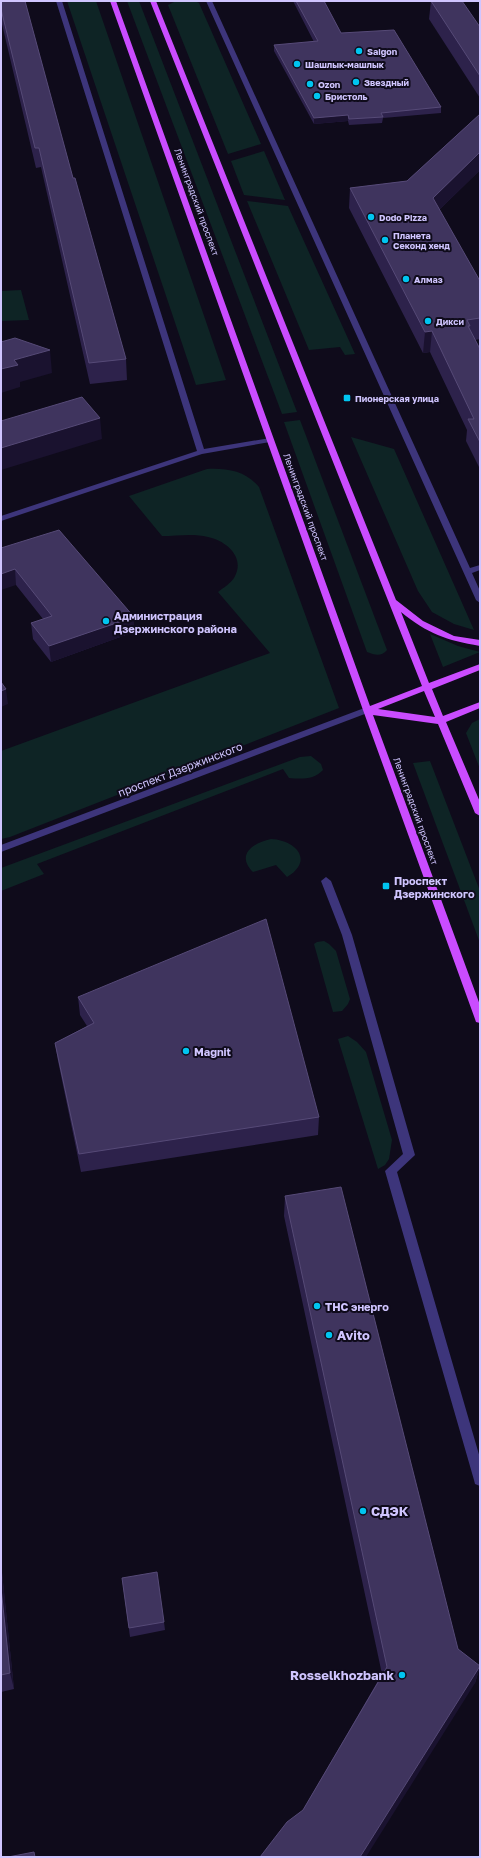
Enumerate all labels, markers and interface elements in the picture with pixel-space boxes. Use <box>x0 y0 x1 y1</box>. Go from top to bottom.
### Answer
marker: Saigon <box>354 46 364 56</box>
place label: Saigon <box>367 46 398 57</box>
marker: Шашлык-машлык <box>292 59 302 69</box>
place label: Шашлык-машлык <box>305 59 385 70</box>
marker: Звездный <box>351 77 361 87</box>
place label: Звездный <box>364 77 410 88</box>
marker: Ozon <box>305 79 315 89</box>
place label: Ozon <box>318 79 341 90</box>
marker: Бристоль <box>312 91 322 101</box>
place label: Бристоль <box>325 91 368 102</box>
street label: Ленинградский проспект <box>172 147 222 258</box>
marker: Dodo Pizza <box>366 212 376 222</box>
place label: Dodo Pizza <box>379 212 427 223</box>
place label: Планета Секонд хенд <box>393 230 450 251</box>
marker: Планета Секонд хенд <box>380 235 390 245</box>
marker: Алмаз <box>401 274 411 284</box>
place label: Алмаз <box>414 274 443 285</box>
marker: Дикси <box>423 316 433 326</box>
place label: Дикси <box>436 316 464 327</box>
marker: Пионерская улица <box>342 393 352 403</box>
place label: Пионерская улица <box>355 393 439 404</box>
street label: Ленинградский проспект <box>281 452 331 563</box>
place label: Администрация Дзержинского района <box>114 609 237 635</box>
marker: Администрация Дзержинского района <box>101 616 111 626</box>
street label: проспект Дзержинского <box>116 739 245 799</box>
street label: Ленинградский проспект <box>391 756 441 867</box>
place label: Проспект Дзержинского <box>394 874 475 900</box>
marker: Проспект Дзержинского <box>381 881 391 891</box>
place label: Magnit <box>194 1045 232 1058</box>
marker: Magnit <box>181 1046 191 1056</box>
place label: ТНС энерго <box>325 1300 389 1313</box>
marker: ТНС энерго <box>312 1301 322 1311</box>
place label: Avito <box>337 1327 370 1343</box>
marker: Avito <box>324 1330 334 1340</box>
place label: СДЭК <box>371 1503 409 1519</box>
marker: СДЭК <box>358 1506 368 1516</box>
place label: Rosselkhozbank <box>290 1667 394 1683</box>
marker: Rosselkhozbank <box>397 1670 407 1680</box>

